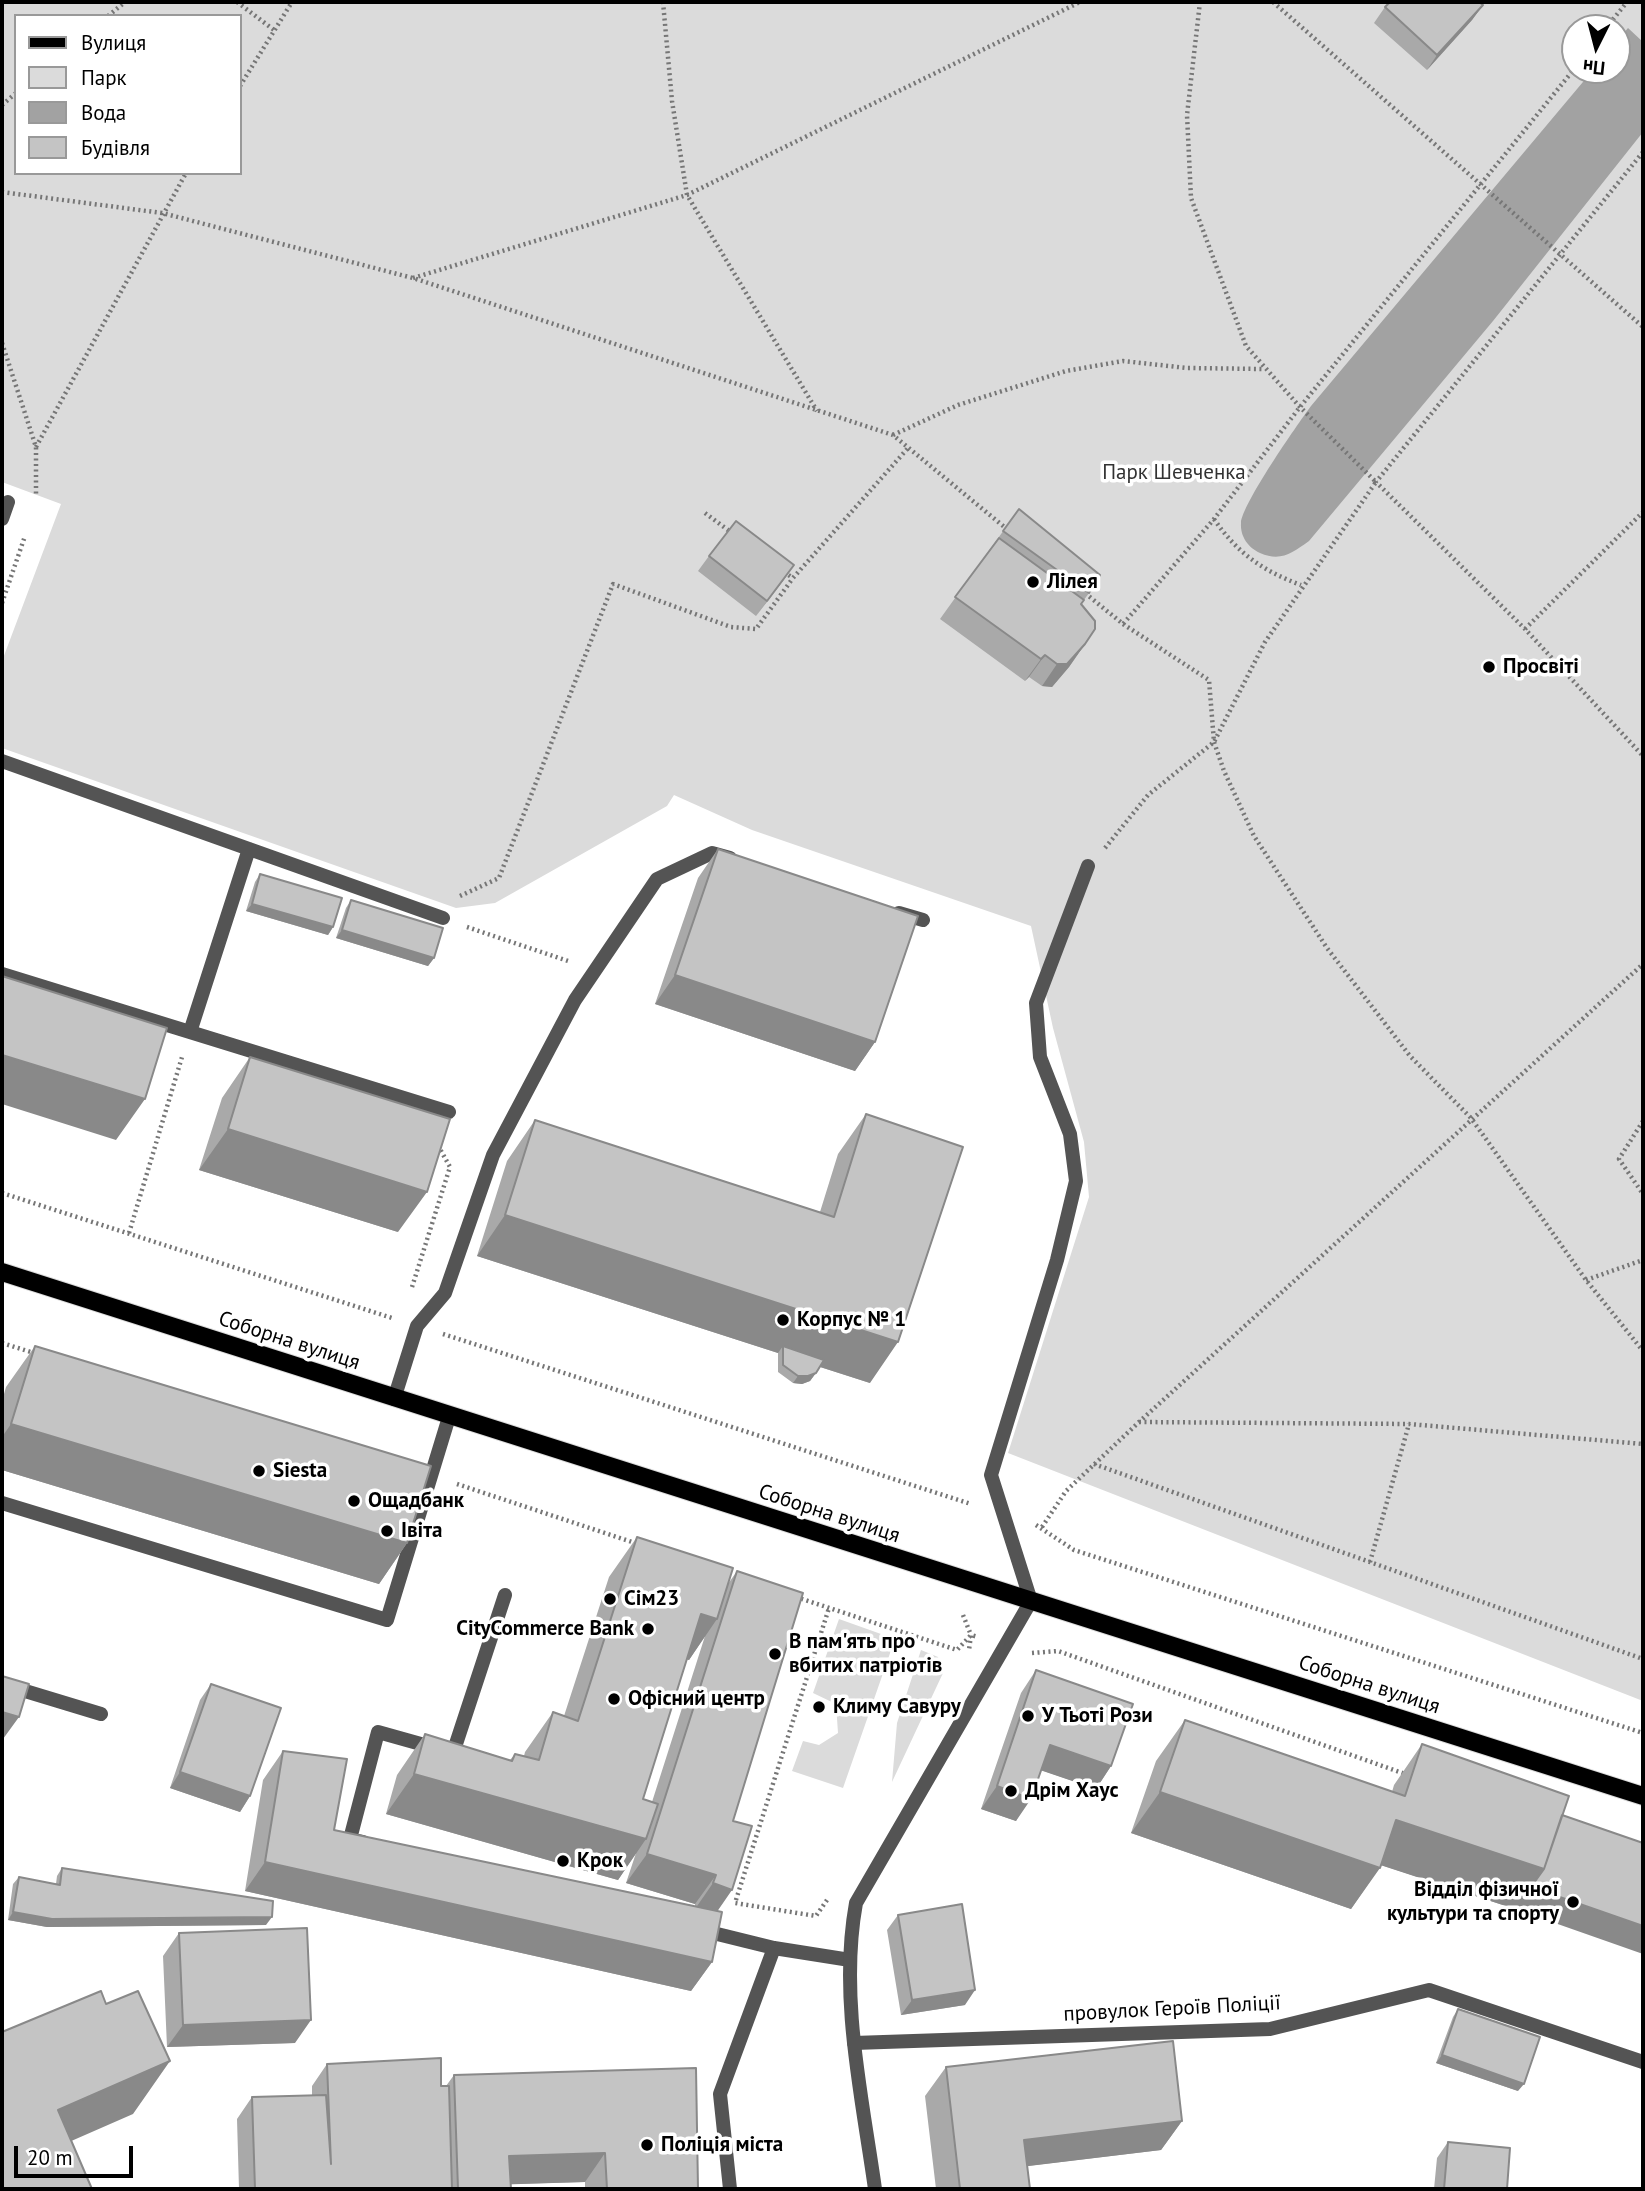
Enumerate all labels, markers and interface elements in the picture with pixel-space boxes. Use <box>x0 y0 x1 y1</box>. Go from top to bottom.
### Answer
legend <box>14 14 242 175</box>
north arrow <box>1561 14 1631 84</box>
text: Вулиця <box>81 29 146 56</box>
text: Пн <box>1582 55 1606 81</box>
text: Парк <box>81 64 127 91</box>
text: Вода <box>81 99 126 126</box>
text: Будівля <box>81 134 150 161</box>
park label: Парк Шевченка <box>1102 460 1246 486</box>
place label: Лілея <box>1047 569 1098 595</box>
marker: Лілея <box>1025 574 1041 590</box>
place label: Просвіті <box>1503 654 1579 680</box>
marker: Просвіті <box>1481 659 1497 675</box>
street label: Соборна вулиця <box>215 1306 363 1376</box>
place label: Корпус № 1 <box>797 1307 906 1333</box>
marker: Корпус № 1 <box>775 1312 791 1328</box>
place label: Siesta <box>273 1458 327 1484</box>
marker: Siesta <box>251 1463 267 1479</box>
street label: Соборна вулиця <box>755 1479 903 1549</box>
place label: Ощадбанк <box>368 1488 464 1514</box>
marker: Ощадбанк <box>346 1493 362 1509</box>
place label: Івіта <box>401 1518 442 1544</box>
marker: Івіта <box>379 1523 395 1539</box>
place label: Сім23 <box>624 1586 679 1612</box>
marker: Сім23 <box>602 1591 618 1607</box>
place label: CityCommerce Bank <box>456 1616 634 1642</box>
marker: CityCommerce Bank <box>640 1621 656 1637</box>
place label: В пам'ять про вбитих патріотів <box>789 1629 942 1679</box>
marker: В пам'ять про вбитих патріотів <box>767 1646 783 1662</box>
street label: Соборна вулиця <box>1295 1650 1443 1720</box>
place label: Офісний центр <box>628 1686 765 1712</box>
marker: Офісний центр <box>606 1691 622 1707</box>
place label: Климу Савуру <box>833 1694 961 1720</box>
marker: Климу Савуру <box>811 1699 827 1715</box>
place label: У Тьоті Рози <box>1042 1703 1153 1729</box>
marker: У Тьоті Рози <box>1020 1708 1036 1724</box>
place label: Дрім Хаус <box>1025 1778 1119 1804</box>
marker: Дрім Хаус <box>1003 1783 1019 1799</box>
place label: Крок <box>577 1848 623 1874</box>
marker: Крок <box>555 1853 571 1869</box>
place label: Відділ фізичної культури та спорту <box>1387 1877 1559 1927</box>
marker: Відділ фізичної культури та спорту <box>1565 1894 1581 1910</box>
street label: провулок Героїв Поліції <box>1063 1991 1281 2027</box>
scale bar <box>18 2132 136 2176</box>
place label: Поліція міста <box>661 2132 783 2158</box>
marker: Поліція міста <box>639 2137 655 2153</box>
text: 20 m <box>27 2144 73 2171</box>

